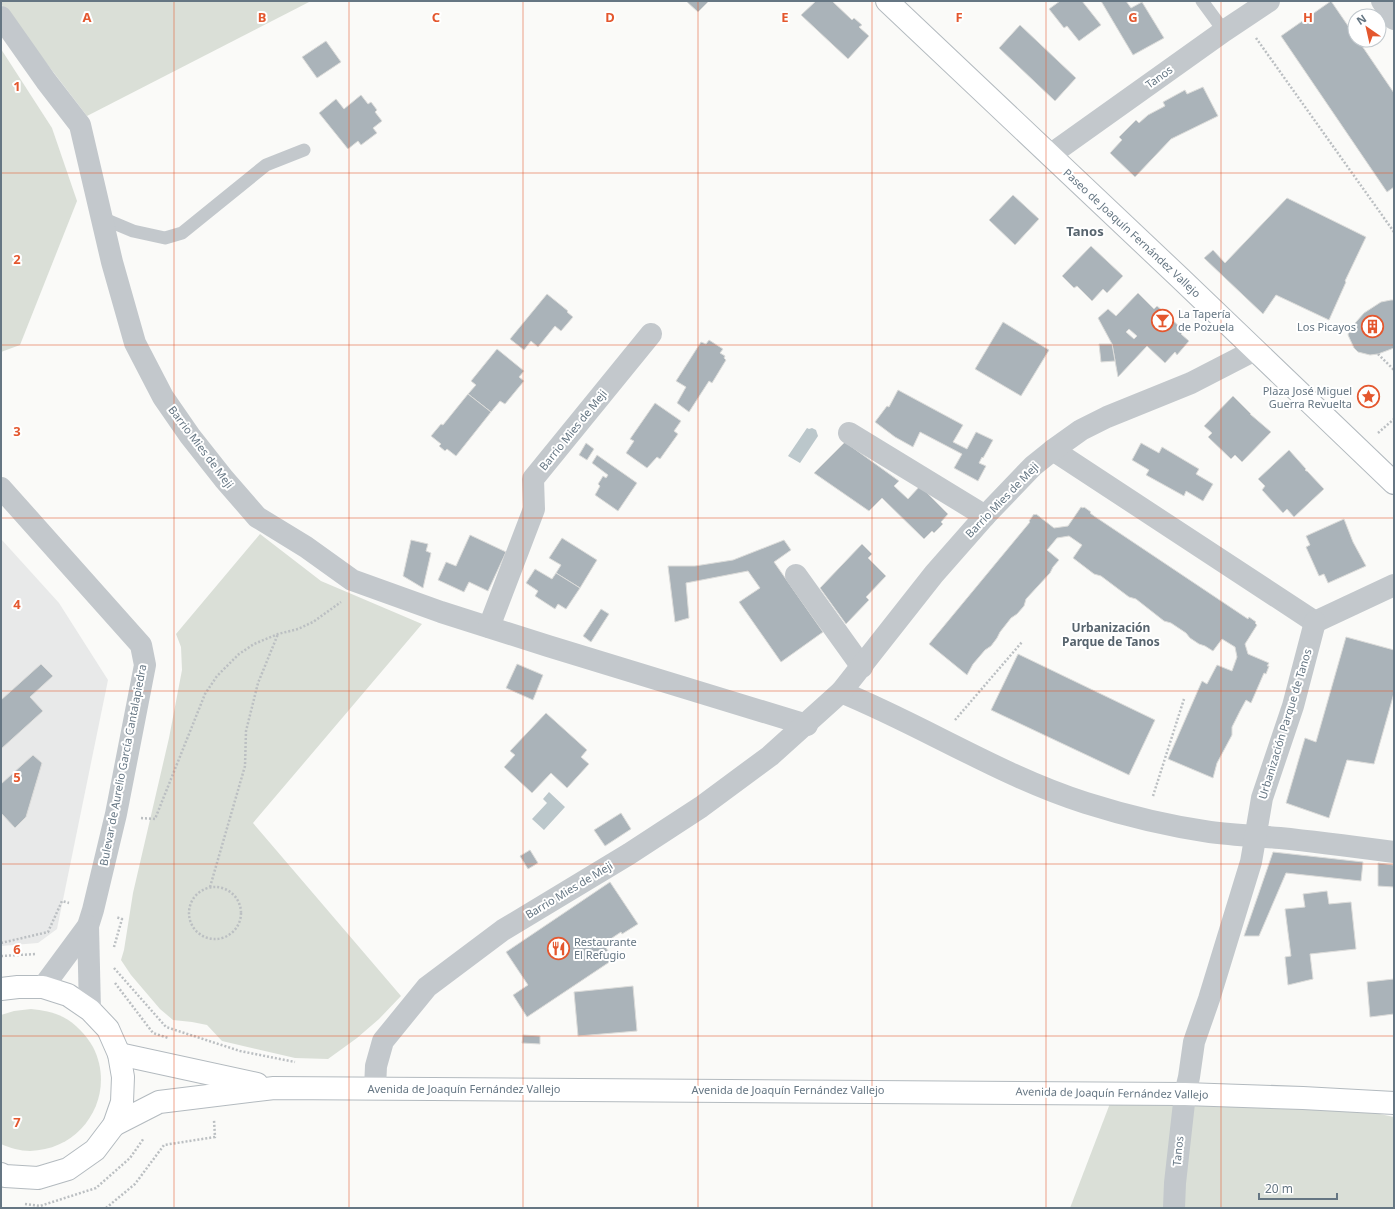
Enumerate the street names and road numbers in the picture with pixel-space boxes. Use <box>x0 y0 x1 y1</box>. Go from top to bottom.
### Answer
street label: Tanos <box>1142 62 1175 92</box>
street label: Paseo de Joaquín Fernández Vallejo <box>1060 165 1204 301</box>
street label: Barrio Mies de Meji <box>535 386 610 473</box>
street label: Barrio Mies de Meji <box>165 402 237 491</box>
street label: Barrio Mies de Meji <box>962 459 1042 541</box>
street label: Urbanización Parque de Tanos <box>1254 647 1315 801</box>
street label: Bulevar de Aurelio García Cantalapiedra <box>96 663 149 867</box>
street label: Barrio Mies de Meji <box>522 857 615 922</box>
street label: Avenida de Joaquín Fernández Vallejo <box>367 1081 561 1096</box>
street label: Avenida de Joaquín Fernández Vallejo <box>691 1082 885 1097</box>
street label: Avenida de Joaquín Fernández Vallejo <box>1015 1083 1209 1102</box>
street label: Tanos <box>1168 1135 1187 1167</box>

